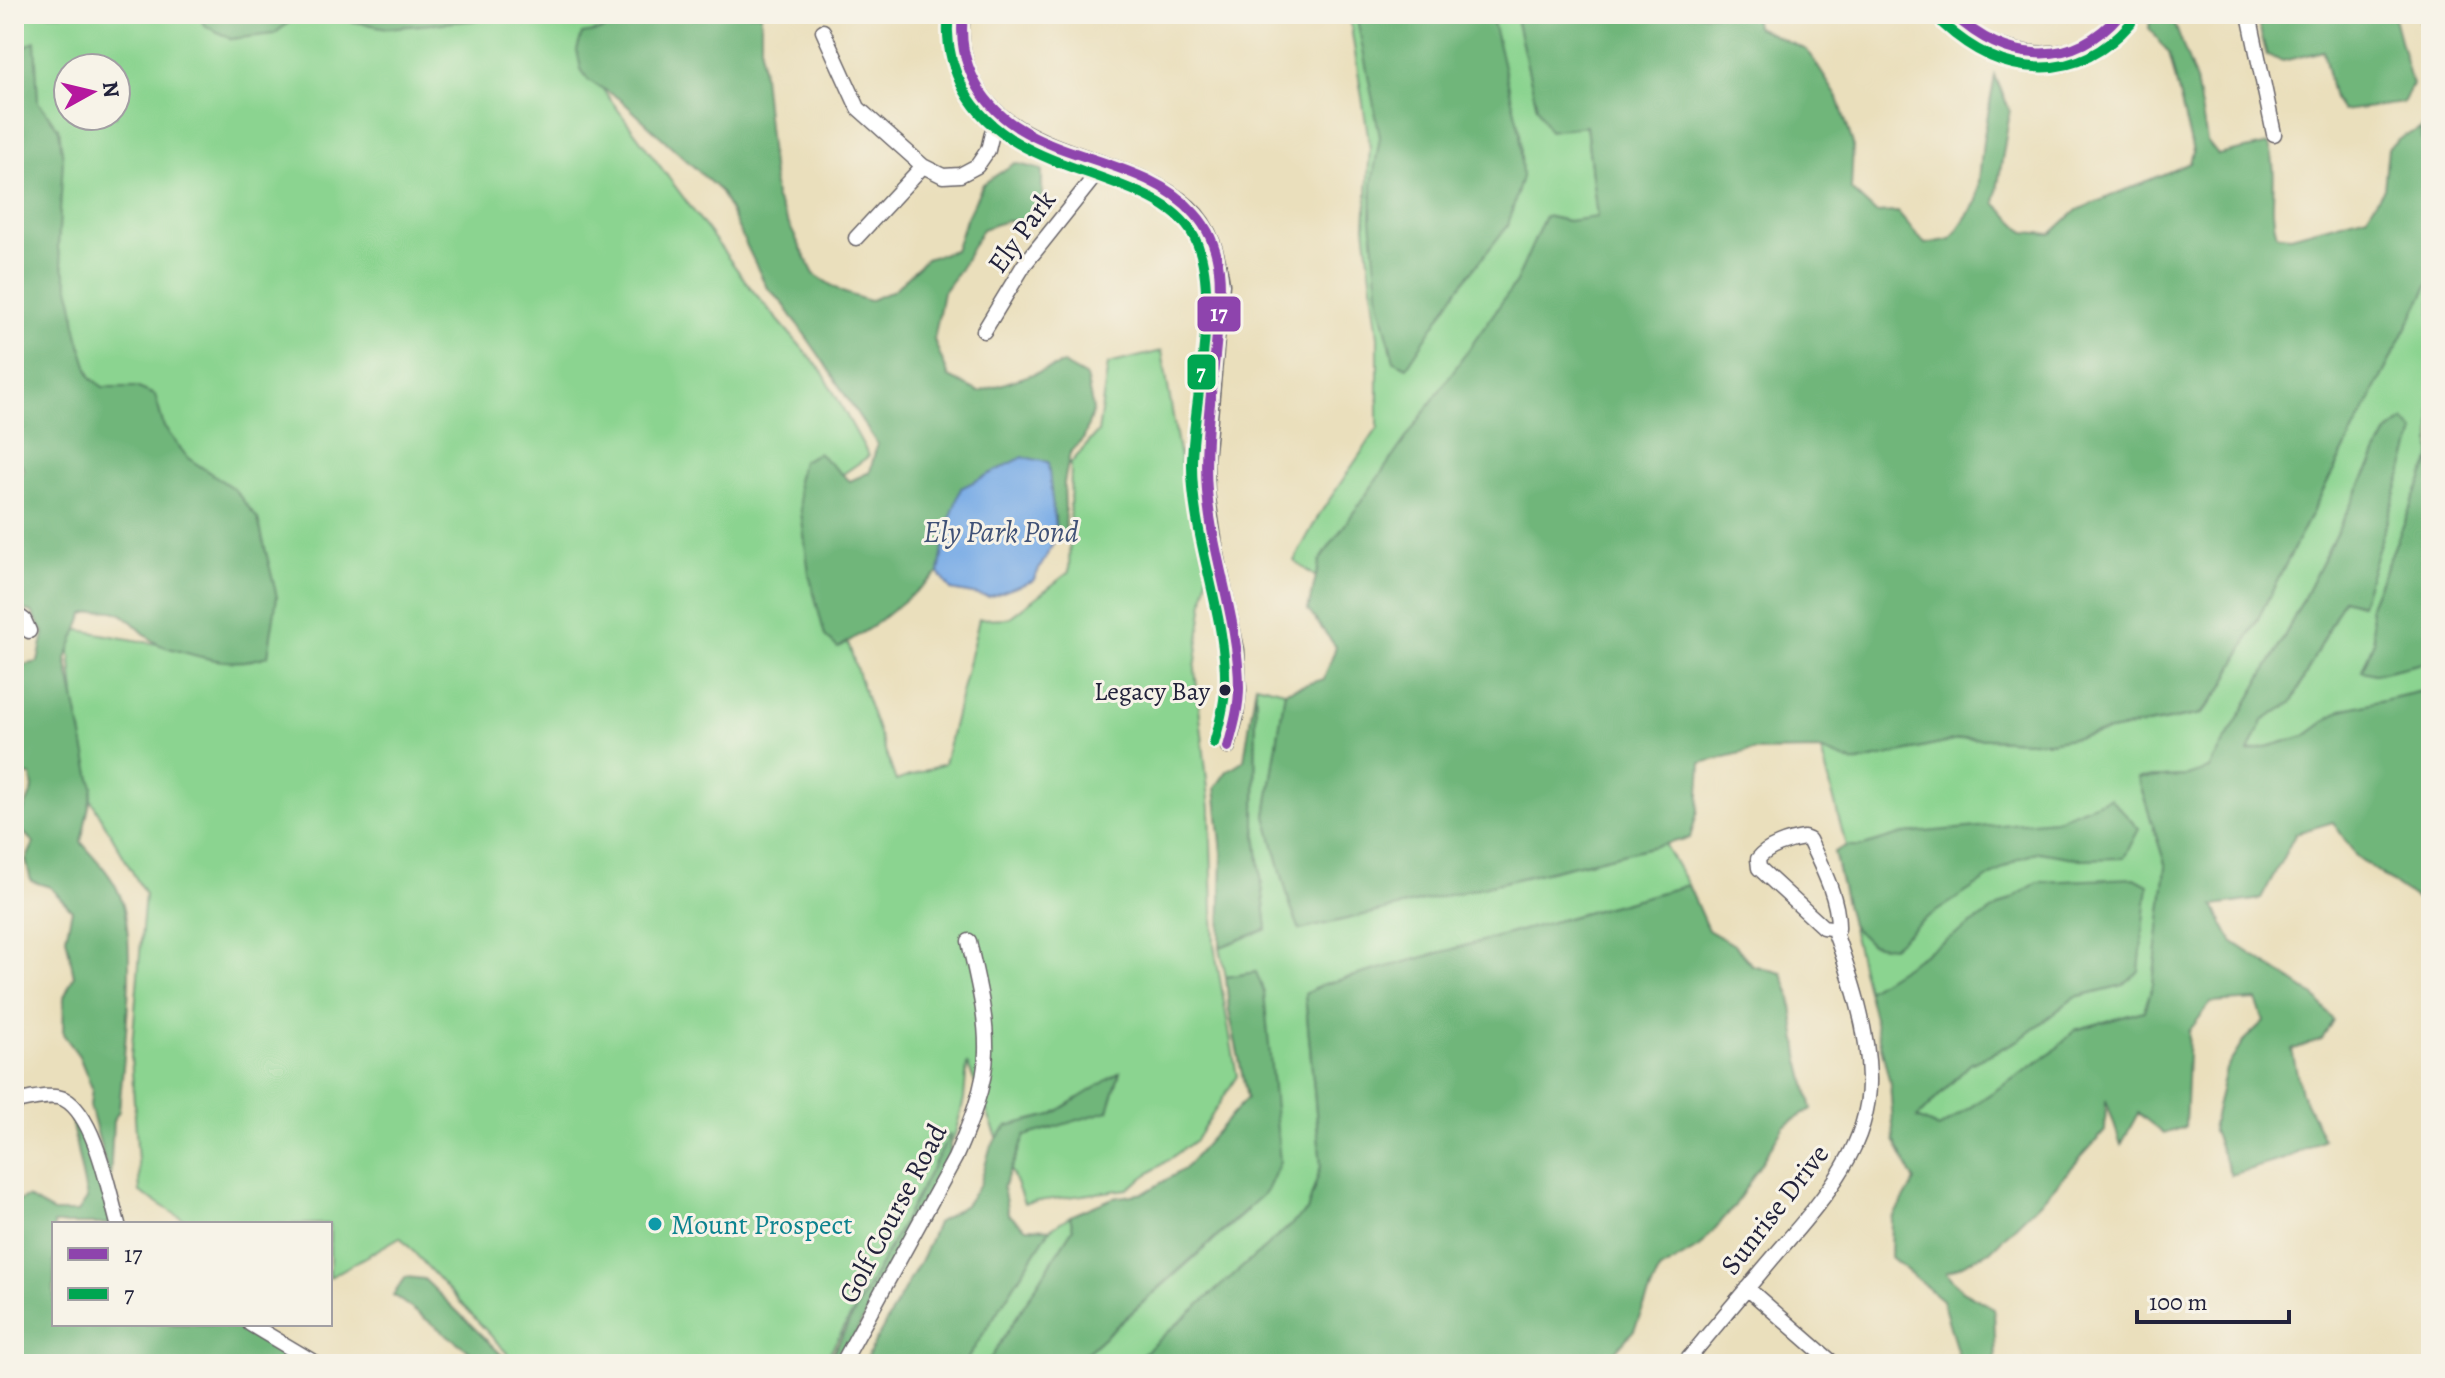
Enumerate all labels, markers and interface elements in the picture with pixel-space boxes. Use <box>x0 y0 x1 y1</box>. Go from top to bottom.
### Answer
north arrow <box>52 52 132 132</box>
text: N <box>95 79 127 99</box>
street label: Ely Park <box>979 182 1065 281</box>
line badge: 17 <box>1196 295 1242 333</box>
text: 17 <box>1210 299 1228 329</box>
line badge: 7 <box>1186 353 1217 391</box>
text: 7 <box>1196 358 1206 388</box>
water label: Ely Park Pond <box>923 512 1079 552</box>
place label: Legacy Bay <box>1094 674 1210 709</box>
marker: Legacy Bay <box>1217 682 1233 698</box>
street label: Golf Course Road <box>830 1116 957 1310</box>
street label: Sunrise Drive <box>1712 1136 1838 1283</box>
place label: Mount Prospect <box>671 1206 853 1244</box>
marker: Mount Prospect <box>646 1215 664 1233</box>
legend <box>52 1222 332 1326</box>
text: 17 <box>124 1238 143 1270</box>
scale bar <box>2137 1274 2289 1324</box>
text: 7 <box>124 1278 135 1310</box>
text: 100 m <box>2149 1286 2208 1318</box>

